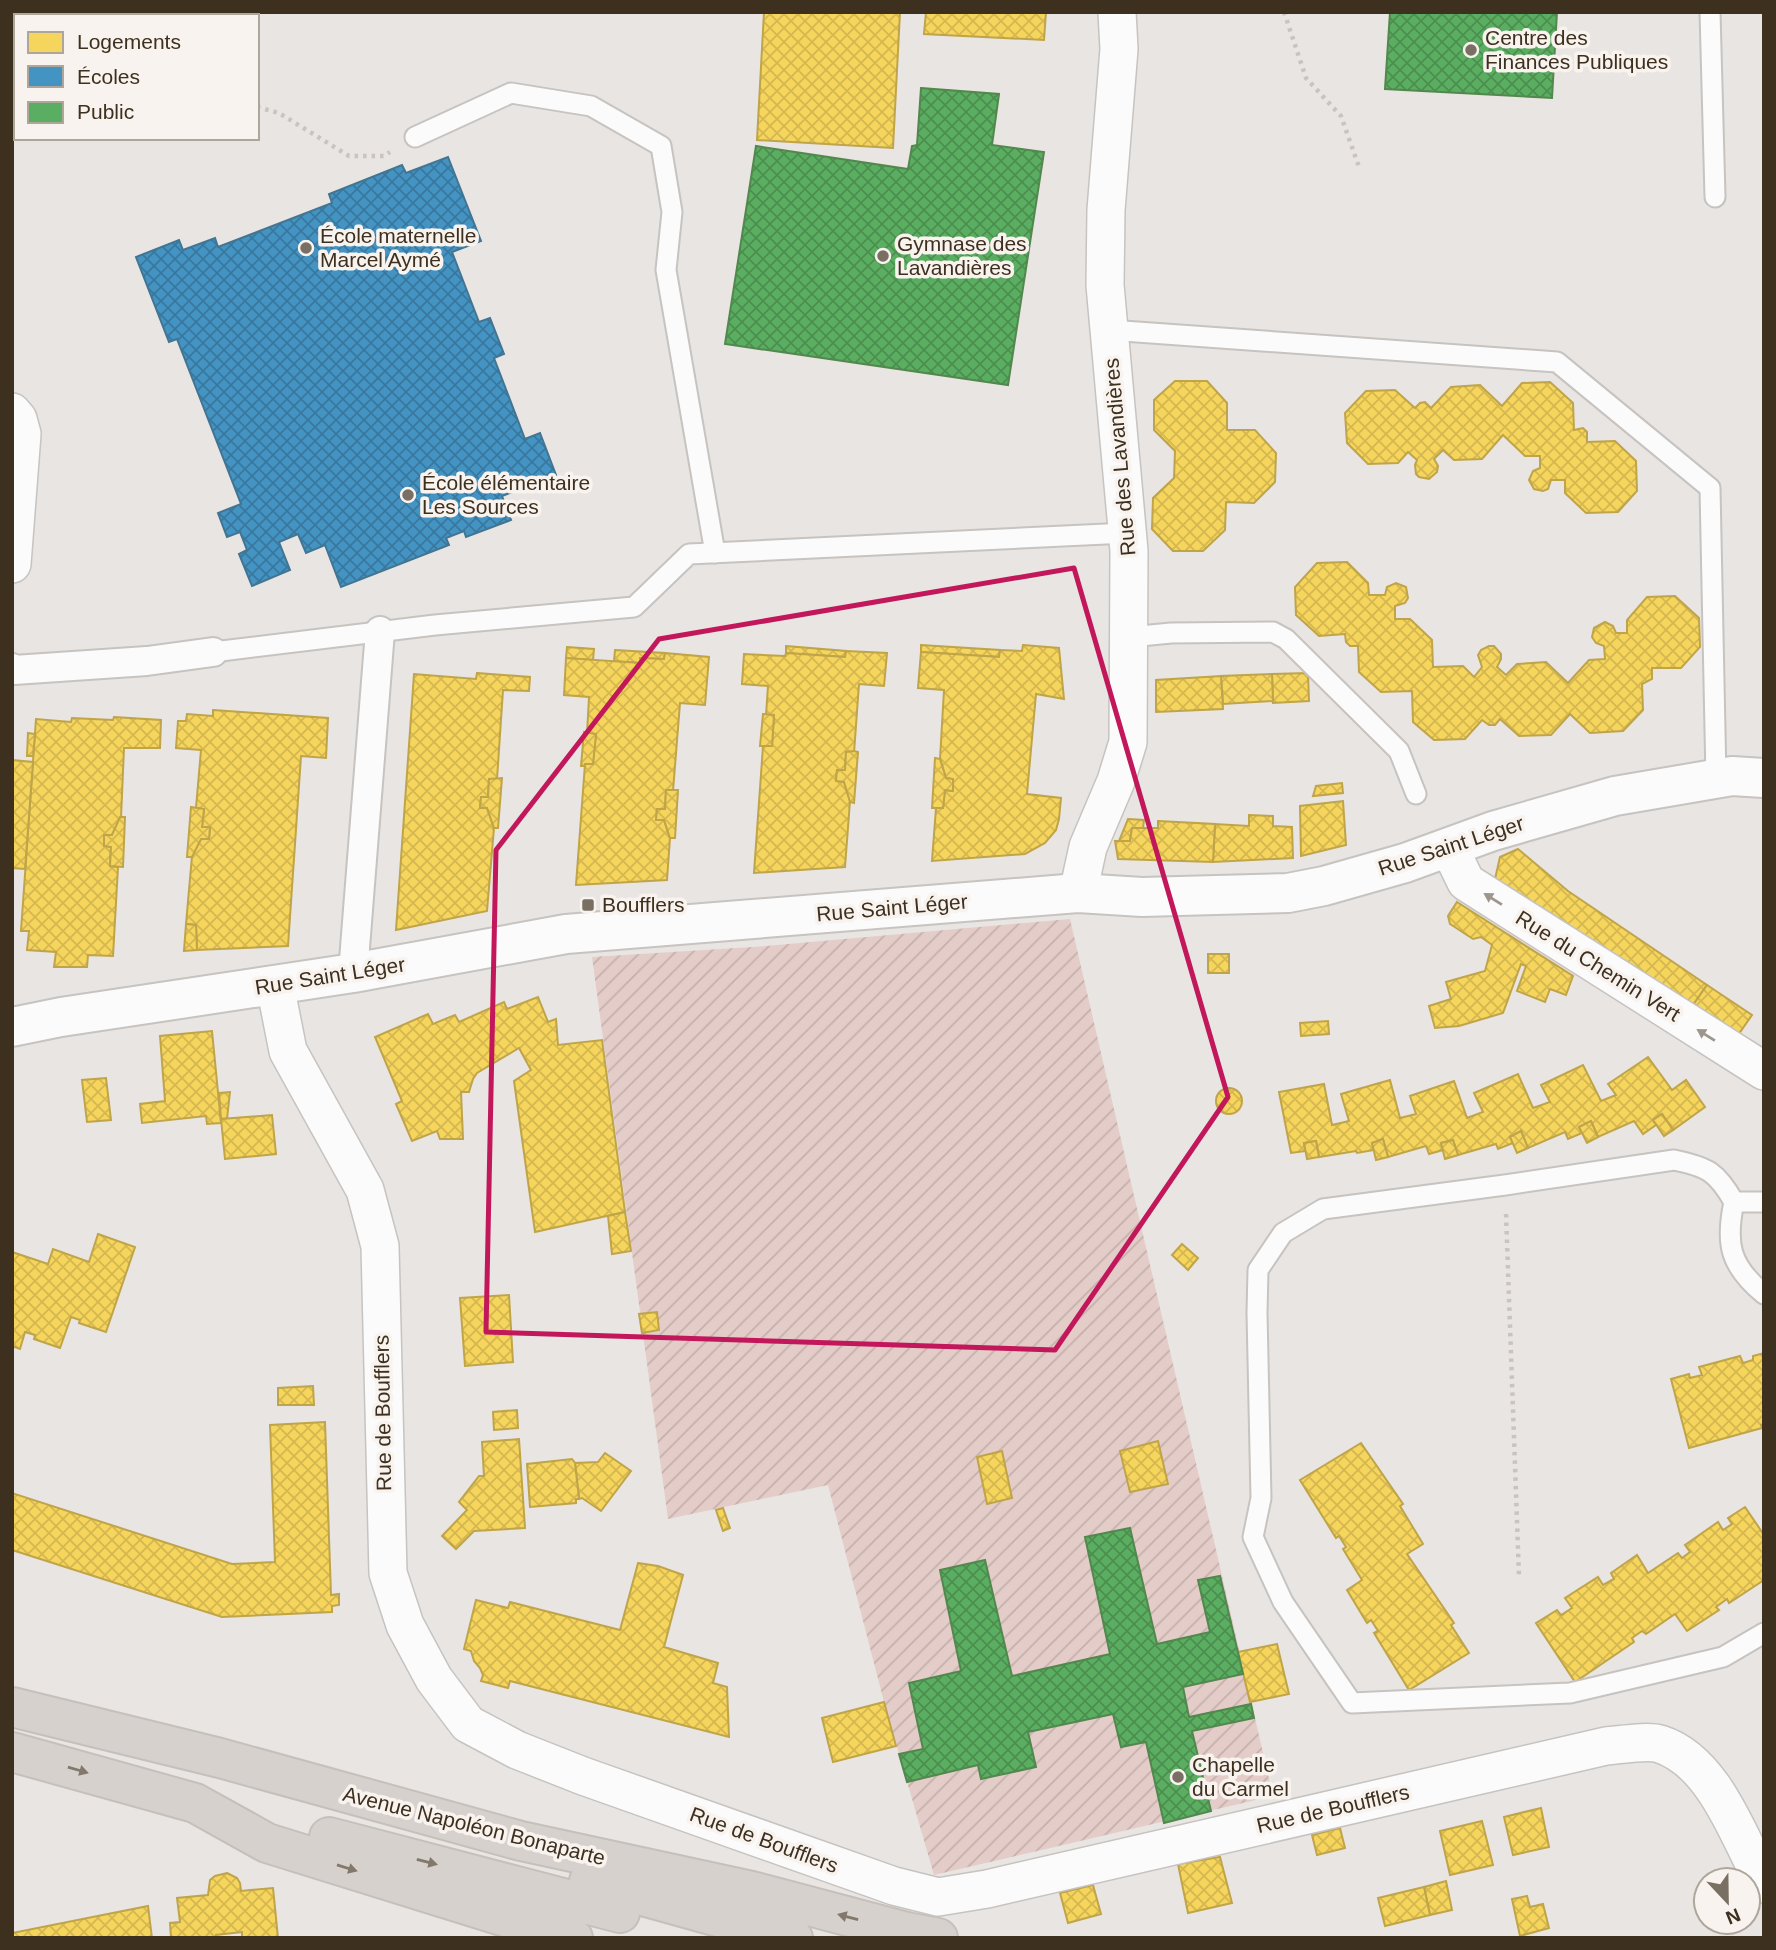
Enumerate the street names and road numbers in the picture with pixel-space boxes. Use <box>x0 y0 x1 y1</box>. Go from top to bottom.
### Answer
street label: Rue des Lavandières <box>1099 357 1140 557</box>
street label: Rue Saint Léger <box>1375 811 1527 880</box>
street label: Rue Saint Léger <box>815 889 969 926</box>
street label: Rue du Chemin Vert <box>1512 906 1685 1026</box>
street label: Rue Saint Léger <box>253 952 407 999</box>
street label: Rue de Boufflers <box>370 1335 395 1491</box>
street label: Rue de Boufflers <box>1254 1780 1411 1837</box>
street label: Avenue Napoléon Bonaparte <box>341 1782 608 1869</box>
street label: Rue de Boufflers <box>687 1802 841 1877</box>

